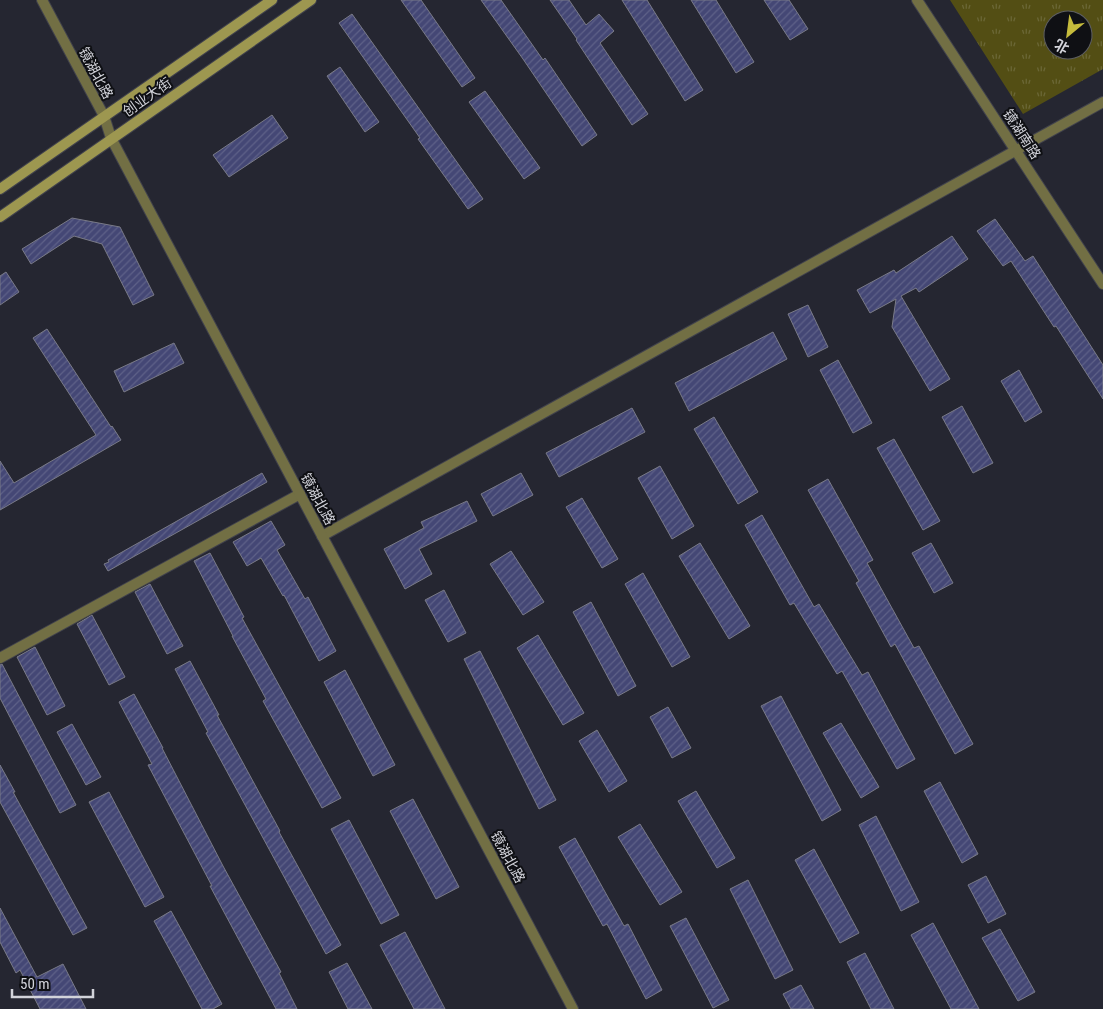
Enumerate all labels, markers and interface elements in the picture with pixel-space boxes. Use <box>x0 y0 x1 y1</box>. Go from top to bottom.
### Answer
north arrow <box>1043 10 1093 60</box>
text: 北 <box>1052 36 1072 57</box>
street label: 镜湖北路 <box>76 45 116 101</box>
street label: 创业大街 <box>119 74 175 120</box>
street label: 镜湖南路 <box>1000 106 1044 162</box>
street label: 镜湖北路 <box>298 471 338 527</box>
street label: 镜湖北路 <box>488 829 528 885</box>
scale bar <box>12 966 94 998</box>
text: 50 m <box>20 975 50 993</box>

